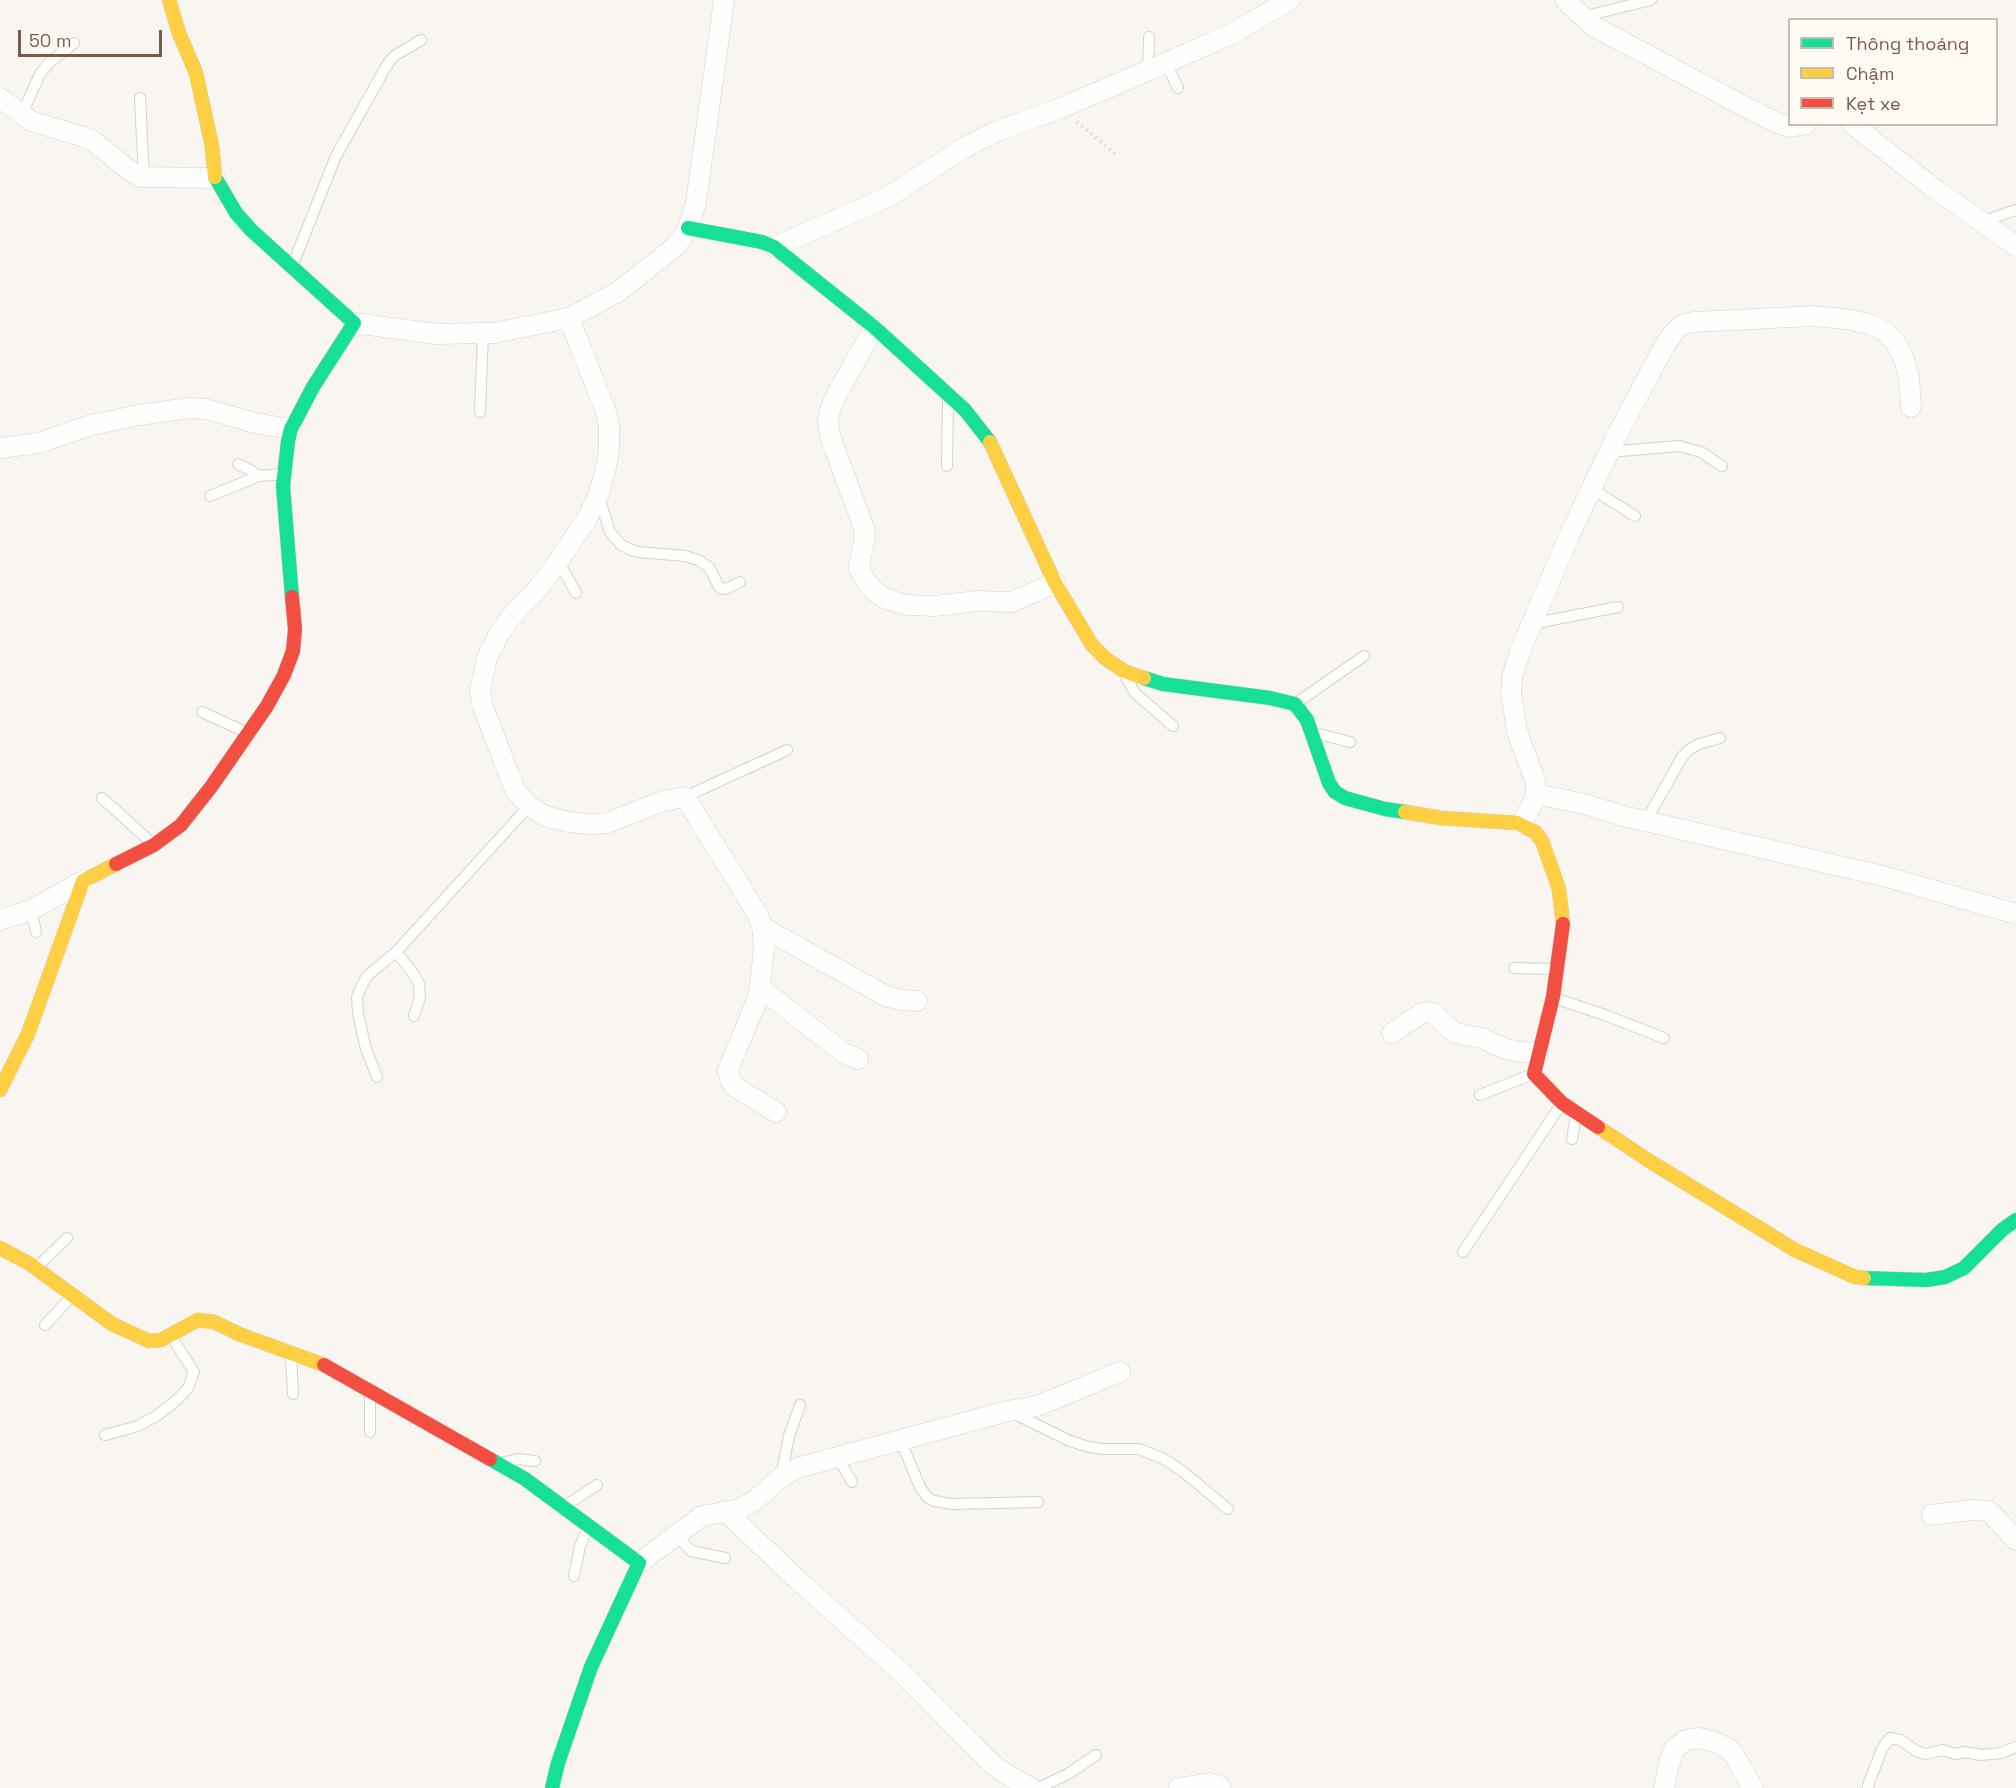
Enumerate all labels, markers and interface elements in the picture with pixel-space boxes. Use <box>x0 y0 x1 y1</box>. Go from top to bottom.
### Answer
scale bar <box>21 18 165 56</box>
legend <box>1788 18 1998 126</box>
text: 50 m <box>29 29 71 52</box>
text: Thông thoáng <box>1846 32 1969 55</box>
text: Chậm <box>1846 62 1894 85</box>
text: Kẹt xe <box>1846 92 1901 115</box>

